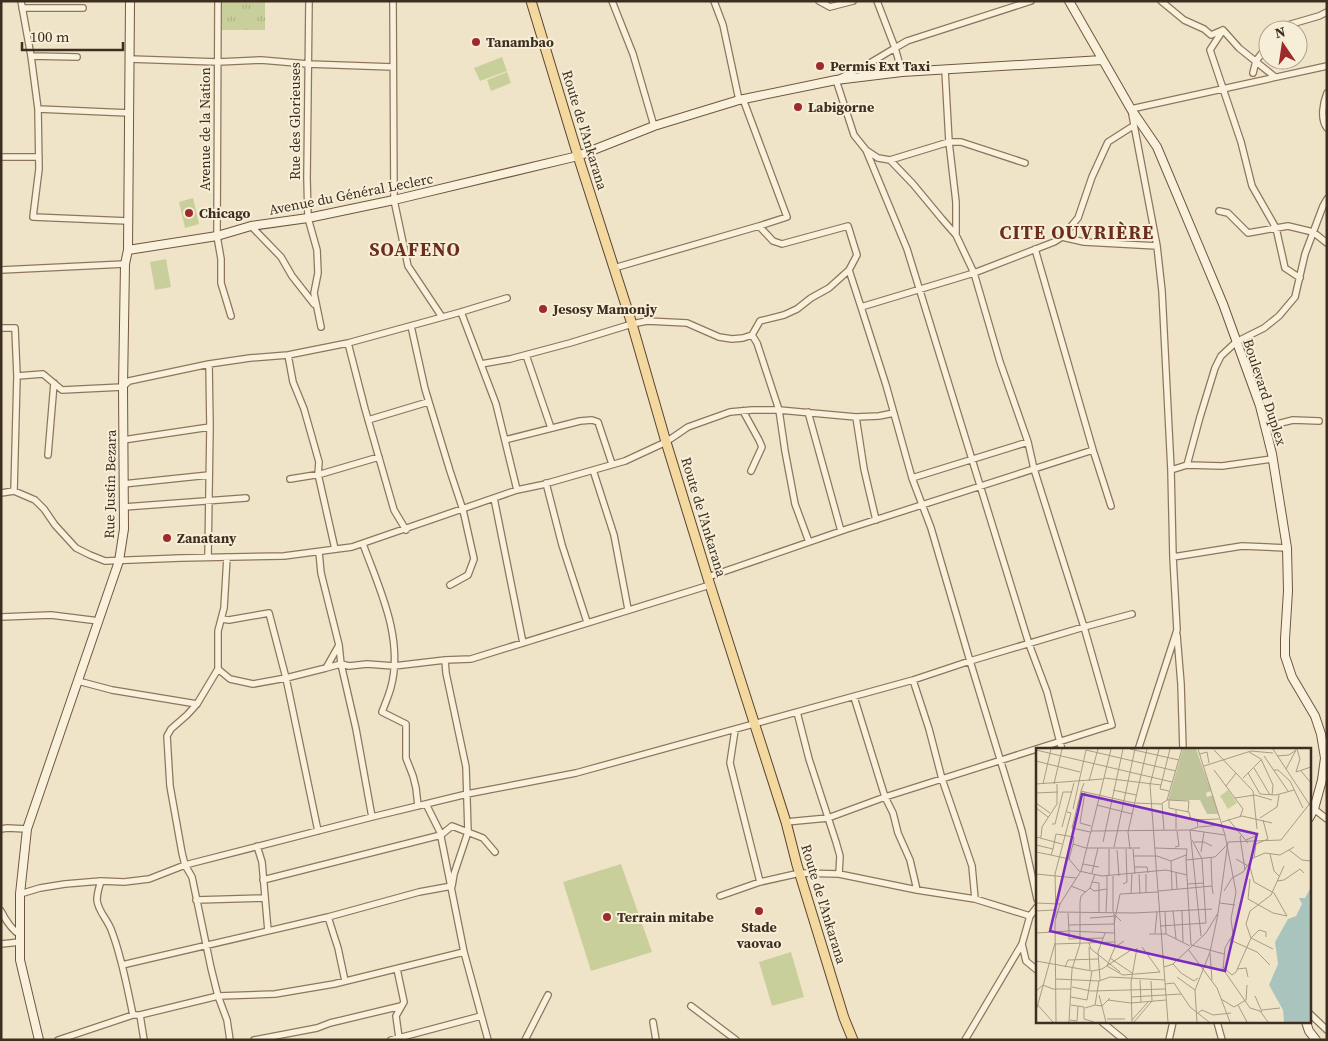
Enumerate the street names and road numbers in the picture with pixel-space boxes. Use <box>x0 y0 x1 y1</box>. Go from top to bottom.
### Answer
street label: Rue des Glorieuses <box>285 62 305 180</box>
street label: Avenue de la Nation <box>195 66 215 191</box>
street label: Route de l'Ankarana <box>557 68 613 193</box>
street label: Avenue du Général Leclerc <box>267 168 435 220</box>
street label: Boulevard Duplex <box>1238 336 1292 449</box>
street label: Rue Justin Bezara <box>99 428 121 539</box>
street label: Route de l'Ankarana <box>676 455 732 580</box>
street label: Route de l'Ankarana <box>796 842 852 967</box>

